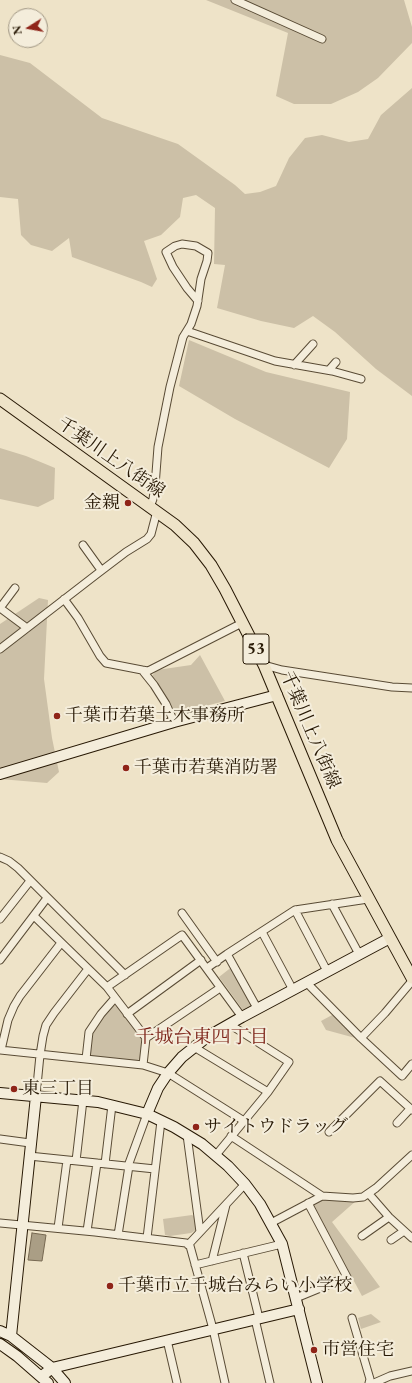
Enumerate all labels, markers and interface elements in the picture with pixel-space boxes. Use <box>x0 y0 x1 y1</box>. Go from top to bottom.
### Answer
north arrow <box>8 8 48 48</box>
text: N <box>9 24 25 36</box>
street label: 千葉川上八街線 <box>53 413 169 503</box>
place label: 金親 <box>84 492 120 514</box>
marker: 金親 <box>123 498 133 508</box>
road number: 53 <box>243 634 269 664</box>
street label: 千葉川上八街線 <box>275 668 345 792</box>
place label: 千葉市若葉土木事務所 <box>65 705 245 727</box>
marker: 千葉市若葉土木事務所 <box>52 711 62 721</box>
place label: 千葉市若葉消防署 <box>134 757 278 779</box>
marker: 千葉市若葉消防署 <box>121 763 131 773</box>
district label: 千城台東四丁目 <box>136 1027 268 1049</box>
place label: 東三丁目 <box>22 1078 94 1100</box>
marker: 東三丁目 <box>9 1084 19 1094</box>
place label: サイトウドラッグ <box>204 1116 348 1138</box>
marker: サイトウドラッグ <box>191 1122 201 1132</box>
place label: 千葉市立千城台みらい小学校 <box>118 1275 352 1297</box>
marker: 千葉市立千城台みらい小学校 <box>105 1281 115 1291</box>
place label: 市営住宅 <box>322 1339 394 1361</box>
marker: 市営住宅 <box>309 1345 319 1355</box>

